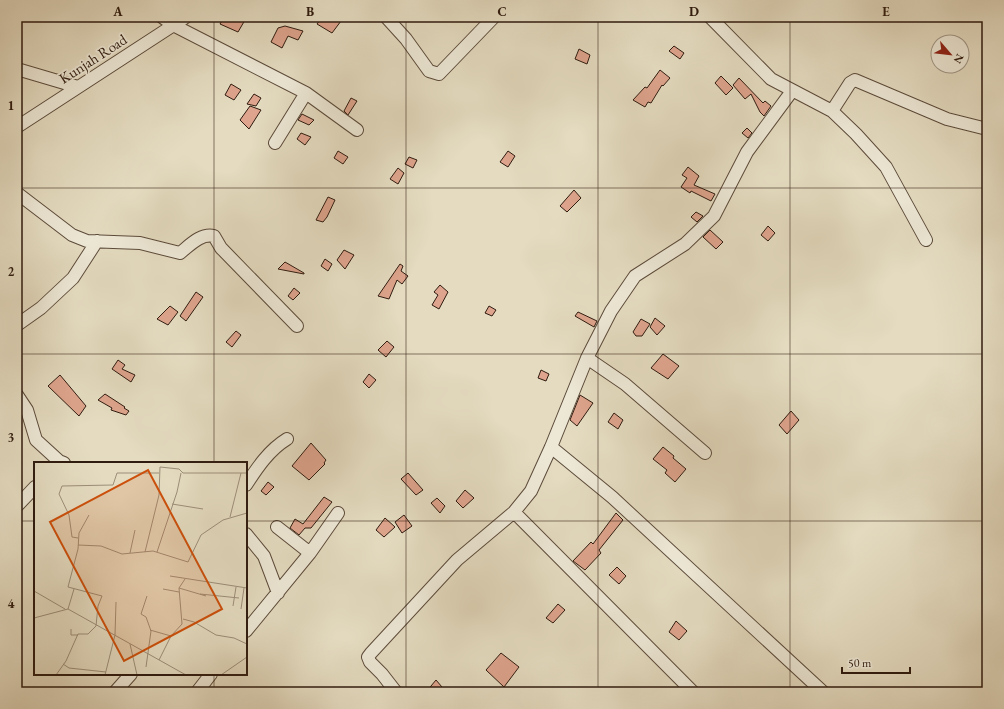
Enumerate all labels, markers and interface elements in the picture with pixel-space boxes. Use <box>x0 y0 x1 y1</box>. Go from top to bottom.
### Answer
text: A <box>112 3 123 20</box>
text: B <box>306 3 314 20</box>
text: C <box>497 3 507 20</box>
text: D <box>689 3 699 20</box>
text: E <box>882 3 890 20</box>
street label: Kunjah Road <box>55 29 131 88</box>
north arrow <box>930 34 970 74</box>
text: N <box>951 51 967 66</box>
text: 1 <box>8 97 15 114</box>
text: 2 <box>8 263 15 280</box>
text: 3 <box>8 429 15 446</box>
inset map <box>34 462 247 675</box>
text: 4 <box>8 595 15 612</box>
scale bar <box>842 649 910 675</box>
text: 50 m <box>848 655 872 671</box>

